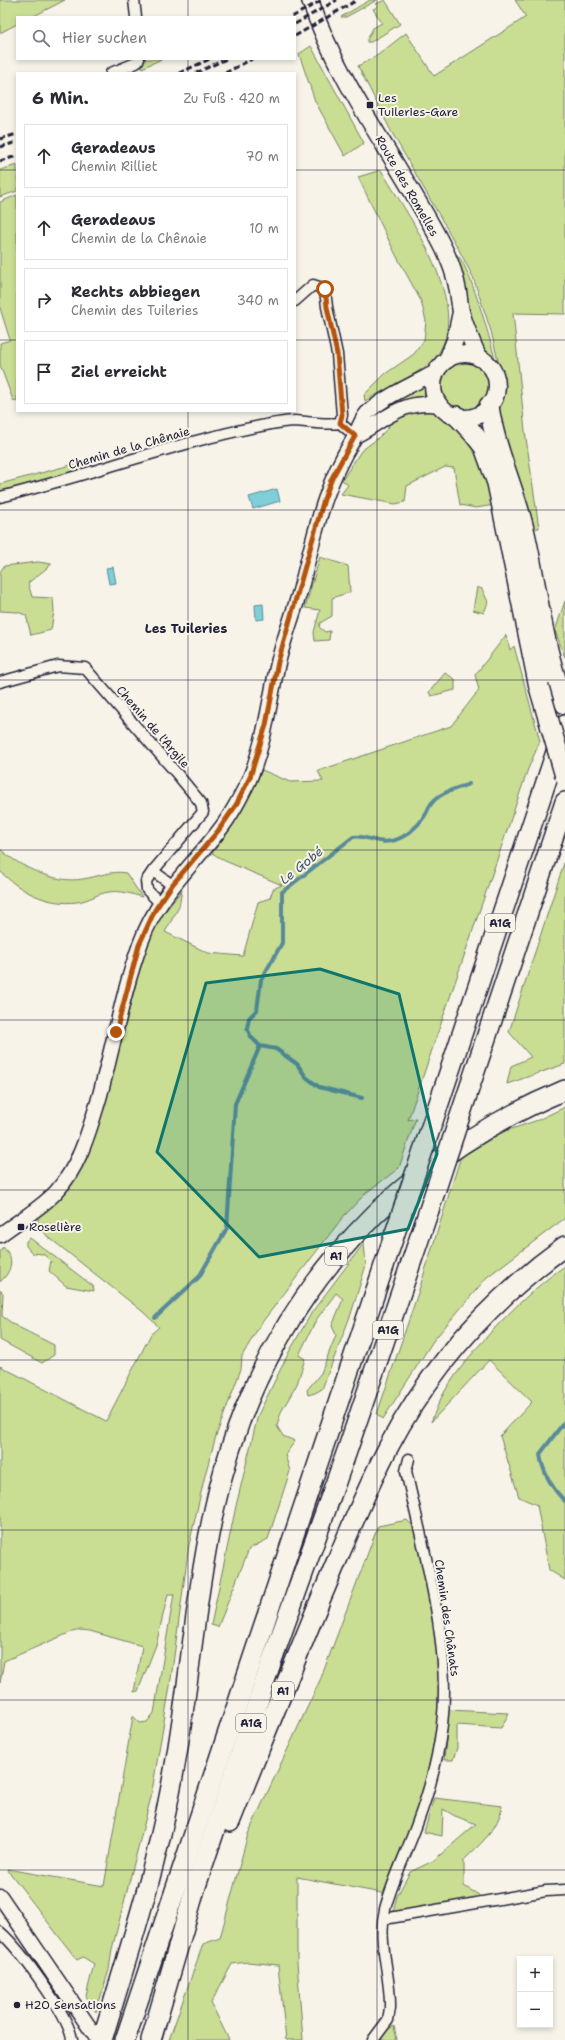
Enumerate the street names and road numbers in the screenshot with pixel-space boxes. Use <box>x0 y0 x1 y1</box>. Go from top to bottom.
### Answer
street label: Route des Romelles <box>372 133 442 239</box>
street label: Chemin de la Chênaie <box>66 423 192 473</box>
street label: Chemin de l'Argile <box>113 682 193 772</box>
road number: A1G <box>485 914 515 932</box>
road number: A1 <box>325 1247 347 1265</box>
road number: A1G <box>373 1321 403 1339</box>
street label: Chemin des Chânats <box>431 1558 463 1678</box>
road number: A1 <box>272 1682 294 1700</box>
road number: A1G <box>236 1714 266 1732</box>

